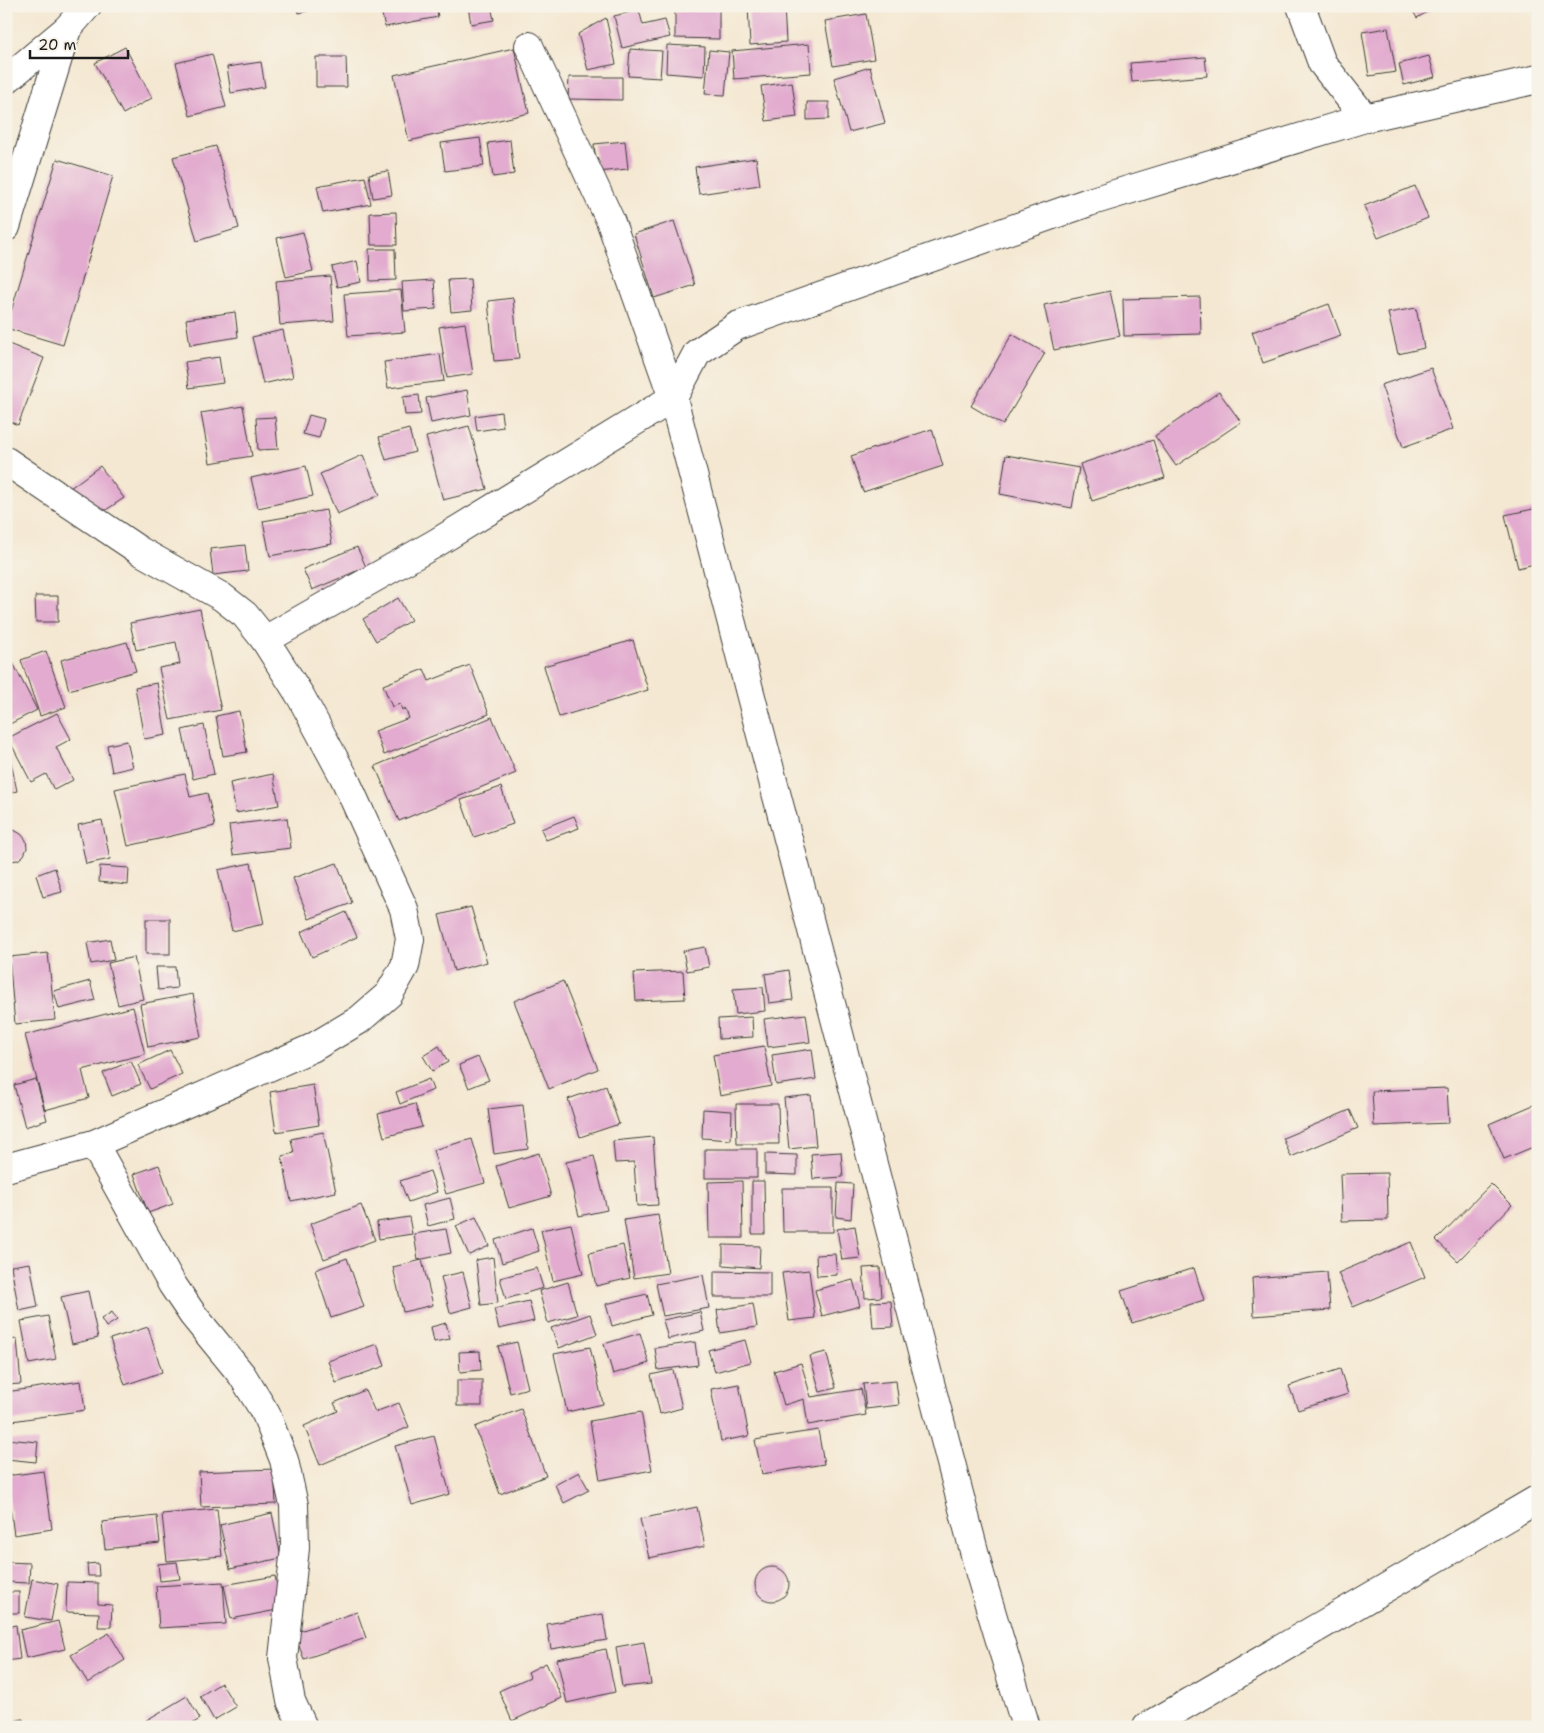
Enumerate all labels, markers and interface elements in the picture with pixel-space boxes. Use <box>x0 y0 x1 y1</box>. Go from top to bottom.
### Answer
scale bar <box>30 28 128 60</box>
text: 20 m <box>38 35 77 55</box>

